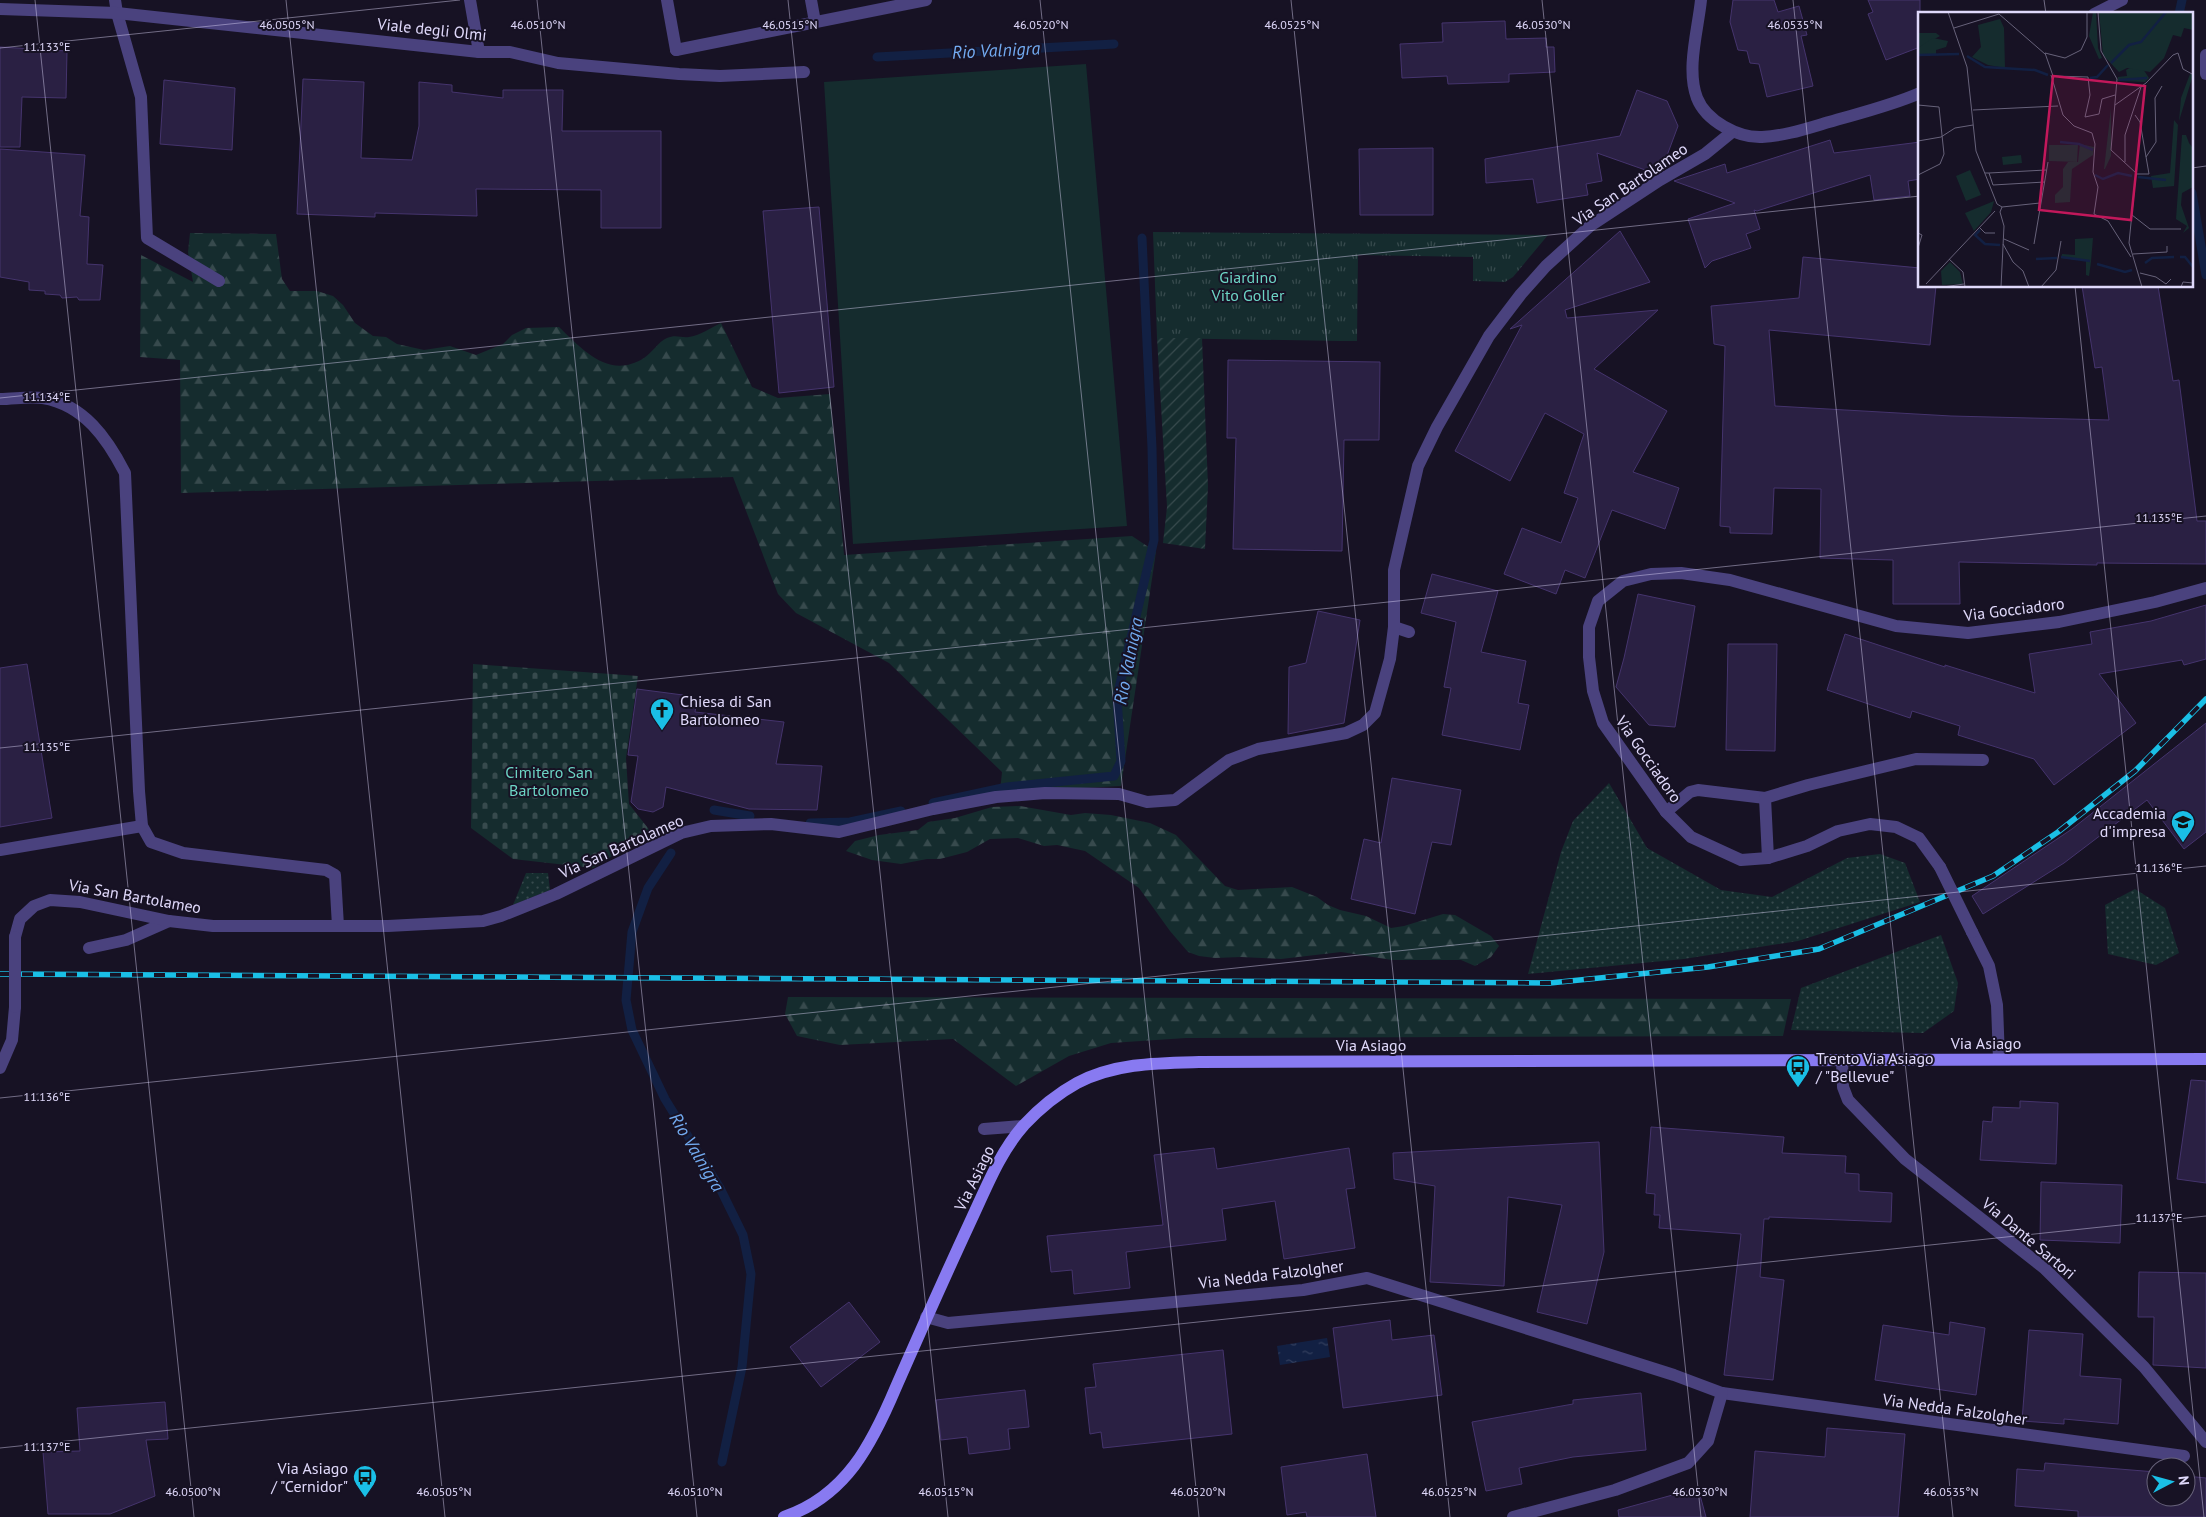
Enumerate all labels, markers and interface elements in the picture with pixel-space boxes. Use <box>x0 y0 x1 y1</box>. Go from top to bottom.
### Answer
inset map <box>1918 12 2194 288</box>
street label: Viale degli Olmi <box>375 13 488 45</box>
text: 46.0505°N <box>260 17 314 32</box>
text: 46.0510°N <box>511 17 565 32</box>
text: 46.0515°N <box>763 17 817 32</box>
text: 46.0520°N <box>1014 17 1068 32</box>
text: 46.0525°N <box>1265 17 1319 32</box>
text: 46.0530°N <box>1516 17 1570 32</box>
text: 46.0535°N <box>1768 17 1822 32</box>
water label: Rio Valnigra <box>951 36 1041 64</box>
text: 11.133°E <box>24 39 70 54</box>
street label: Via San Bartolameo <box>1568 138 1691 230</box>
park label: Giardino Vito Goller <box>1211 267 1285 305</box>
text: 11.134°E <box>24 389 70 404</box>
text: 11.135°E <box>2136 510 2182 525</box>
street label: Via Gocciadoro <box>1961 593 2066 625</box>
water label: Rio Valnigra <box>1108 615 1148 707</box>
place label: Chiesa di San Bartolomeo <box>680 691 772 729</box>
church icon: Chiesa di San Bartolomeo <box>649 697 675 731</box>
street label: Via Gocciadoro <box>1611 711 1686 806</box>
text: 11.135°E <box>24 739 70 754</box>
park label: Cimitero San Bartolomeo <box>505 762 593 800</box>
place label: Accademia d'impresa <box>2093 803 2166 841</box>
school or university icon: Accademia d'impresa <box>2170 809 2196 843</box>
street label: Via San Bartolameo <box>555 810 686 883</box>
text: 11.136°E <box>2136 860 2182 875</box>
street label: Via San Bartolameo <box>66 874 203 918</box>
street label: Via Asiago <box>1950 1033 2021 1053</box>
street label: Via Asiago <box>1335 1035 1406 1055</box>
place label: Trento Via Asiago / "Bellevue" <box>1815 1048 1934 1086</box>
bus stop icon: Trento Via Asiago / "Bellevue" <box>1785 1054 1811 1088</box>
text: 11.136°E <box>24 1089 70 1104</box>
water label: Rio Valnigra <box>664 1108 730 1196</box>
street label: Via Asiago <box>949 1142 998 1215</box>
street label: Via Dante Sartori <box>1977 1192 2080 1283</box>
text: 11.137°E <box>2136 1210 2182 1225</box>
street label: Via Nedda Falzolgher <box>1196 1255 1345 1293</box>
street label: Via Nedda Falzolgher <box>1880 1389 2029 1429</box>
text: 11.137°E <box>24 1439 70 1454</box>
north arrow <box>2146 1457 2196 1507</box>
place label: Via Asiago / "Cernidor" <box>270 1458 348 1496</box>
bus stop icon: Via Asiago / "Cernidor" <box>352 1464 378 1498</box>
text: N <box>2174 1475 2193 1486</box>
text: 46.0500°N <box>166 1484 220 1499</box>
text: 46.0505°N <box>417 1484 471 1499</box>
text: 46.0510°N <box>668 1484 722 1499</box>
text: 46.0515°N <box>919 1484 973 1499</box>
text: 46.0520°N <box>1171 1484 1225 1499</box>
text: 46.0525°N <box>1422 1484 1476 1499</box>
text: 46.0530°N <box>1673 1484 1727 1499</box>
text: 46.0535°N <box>1924 1484 1978 1499</box>

